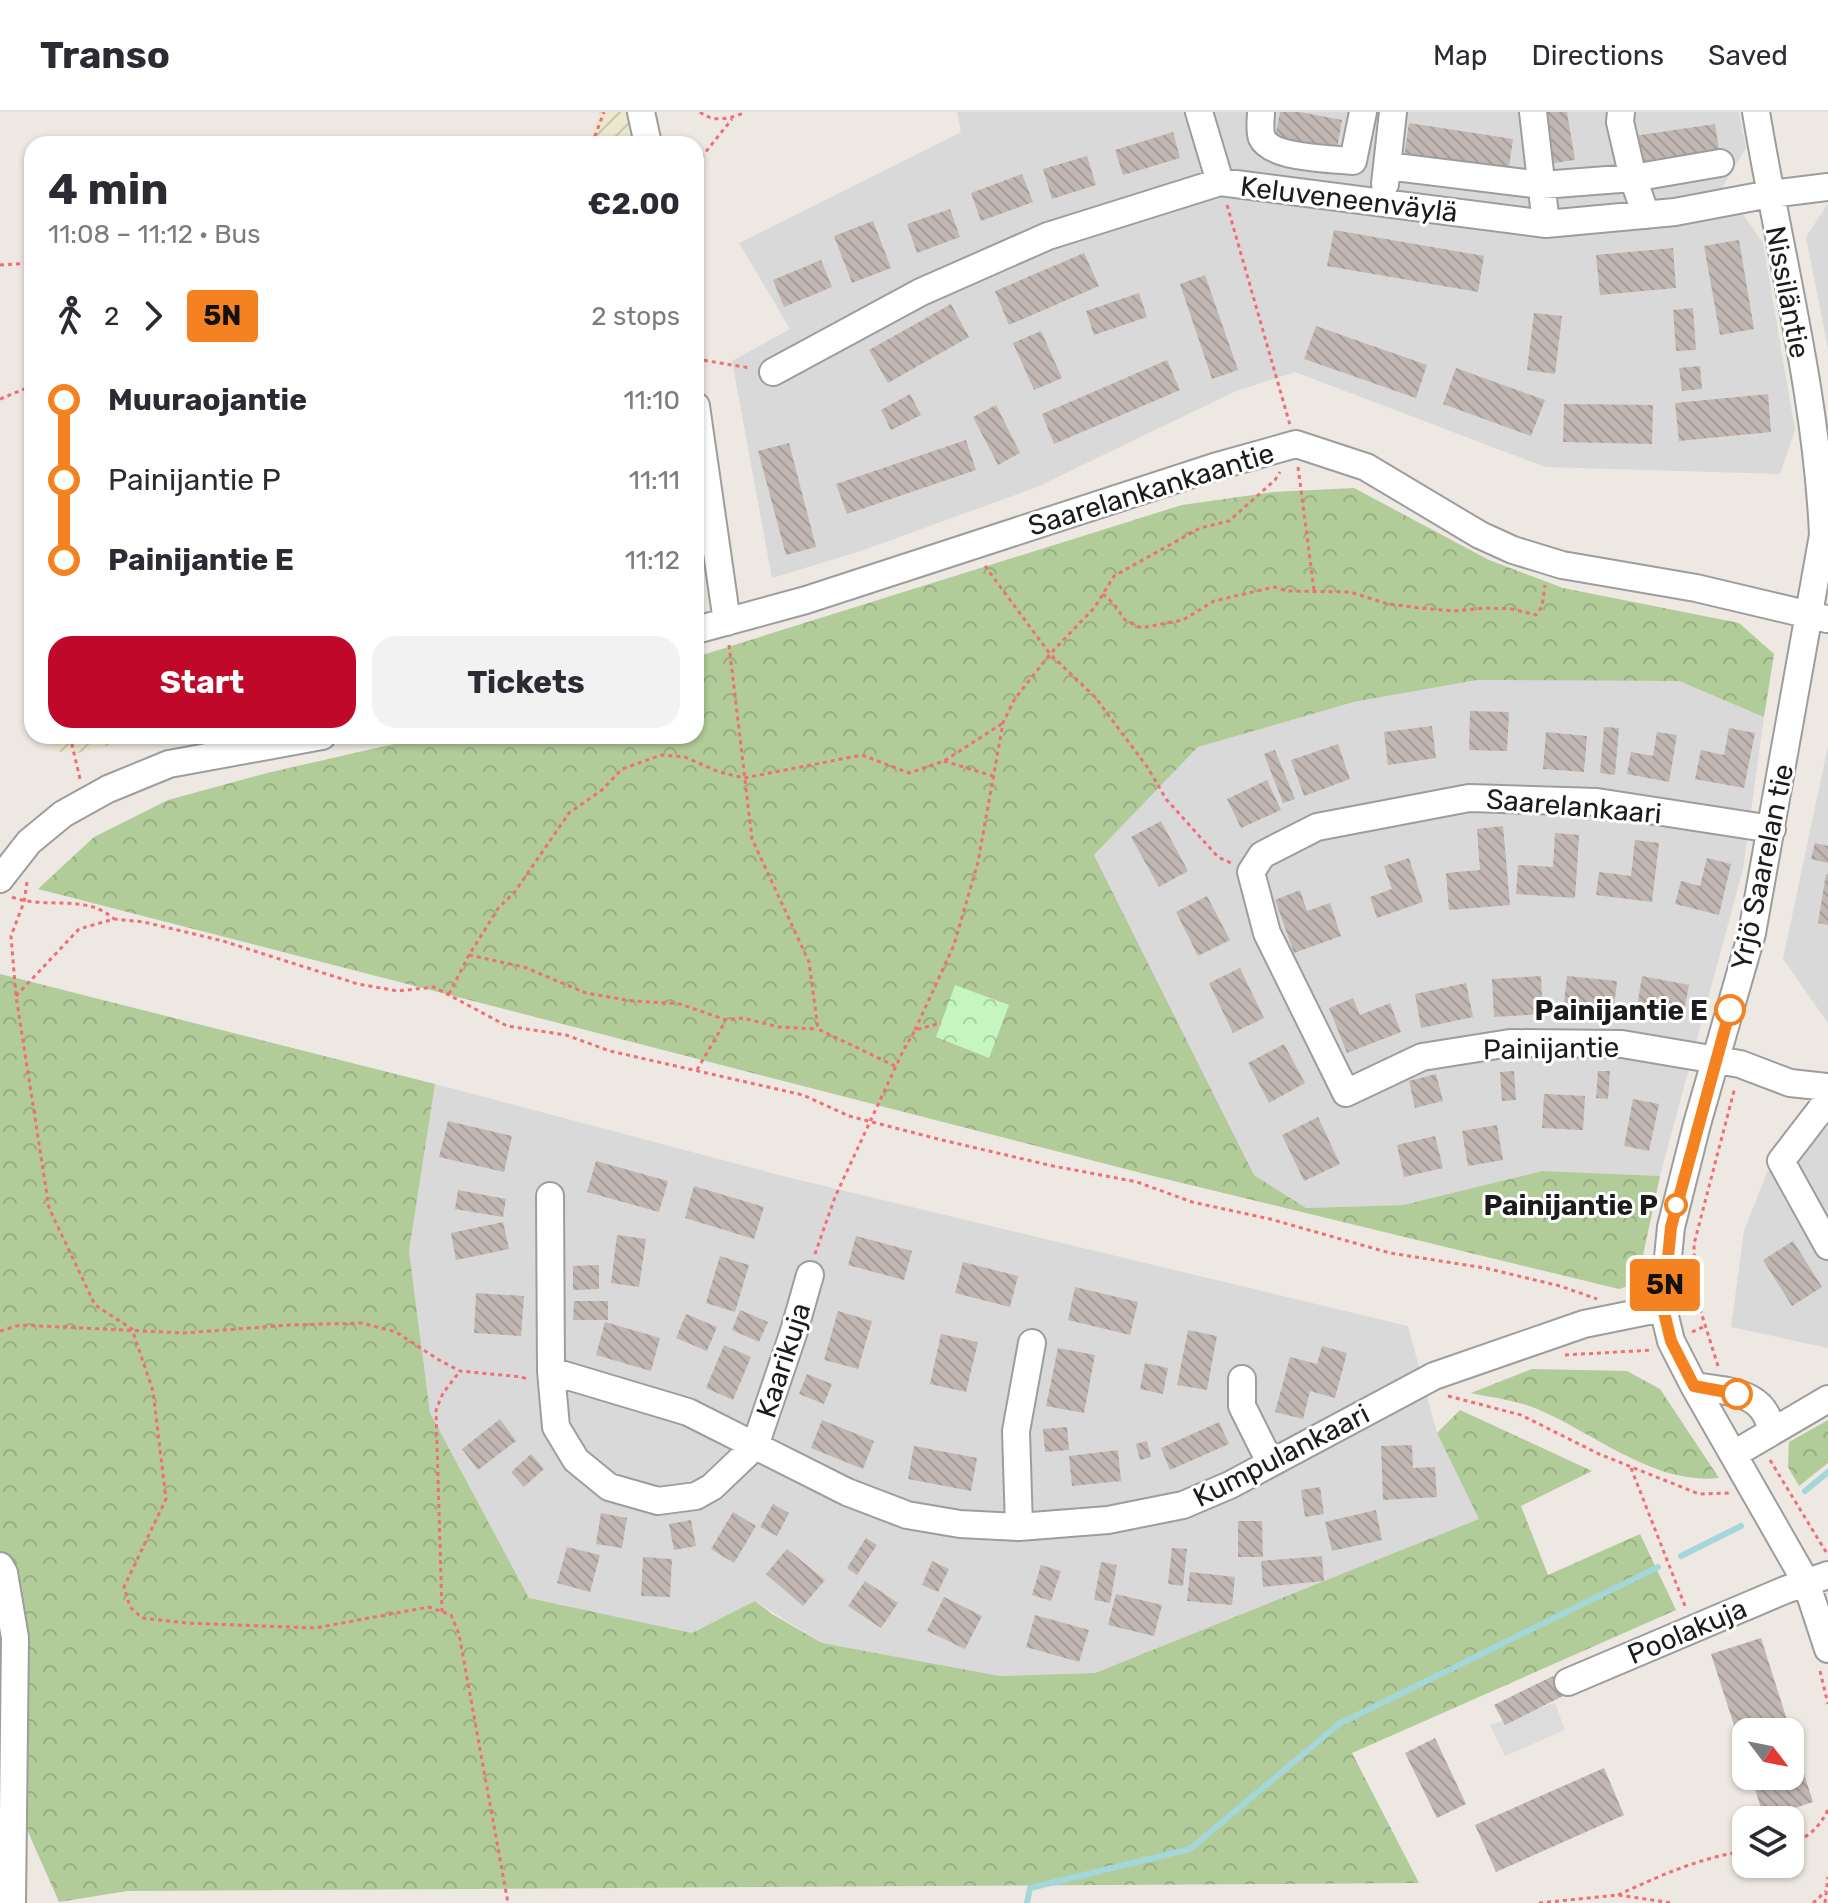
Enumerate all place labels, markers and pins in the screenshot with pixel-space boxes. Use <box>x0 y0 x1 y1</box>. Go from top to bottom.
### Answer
place label: Painijantie E <box>1534 994 1708 1027</box>
marker: Painijantie E <box>1715 995 1745 1025</box>
place label: Painijantie P <box>1483 1189 1658 1222</box>
marker: Painijantie P <box>1665 1194 1687 1216</box>
unlabelled marker <box>1722 1379 1752 1409</box>

